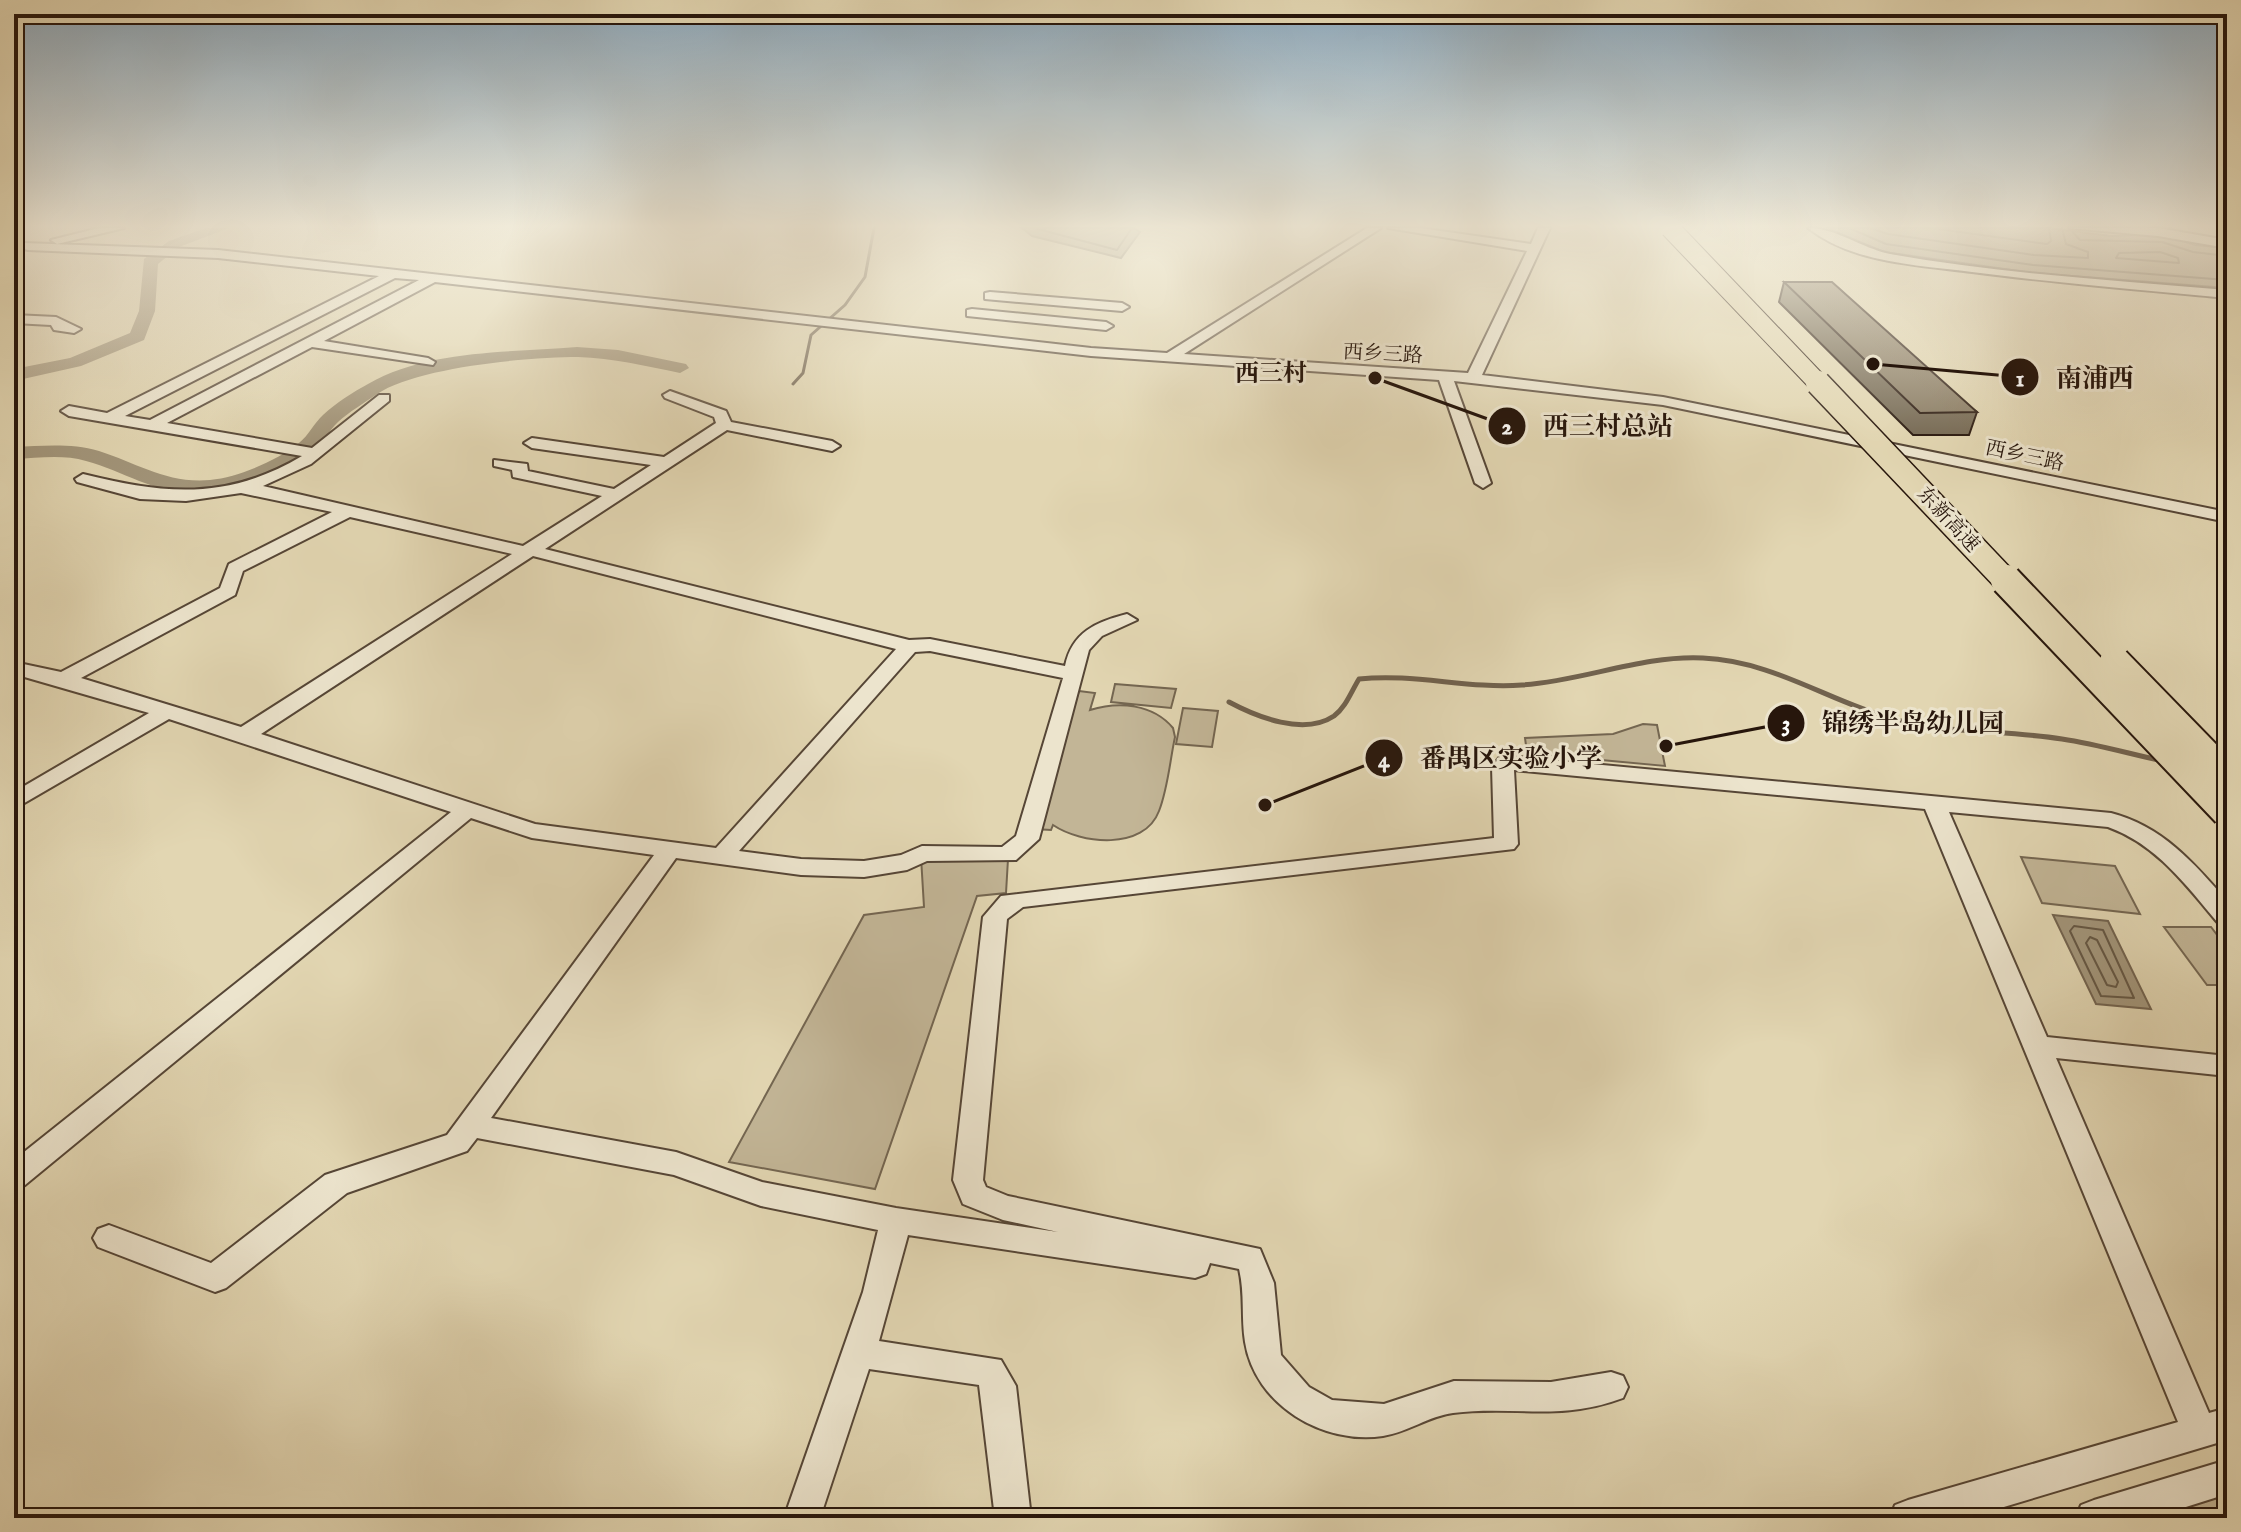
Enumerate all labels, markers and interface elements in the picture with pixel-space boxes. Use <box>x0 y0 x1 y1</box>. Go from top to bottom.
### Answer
street label: 西乡三路 <box>1342 340 1424 369</box>
callout: 南浦西 <box>2000 352 2150 402</box>
district label: 西三村 <box>1235 359 1307 390</box>
text: 南浦西 <box>2056 363 2134 396</box>
text: 1 <box>2016 364 2025 395</box>
callout: 西三村总站 <box>1487 401 1689 451</box>
text: 西三村总站 <box>1543 411 1673 444</box>
text: 2 <box>1501 412 1513 443</box>
street label: 西乡三路 <box>1983 436 2066 477</box>
street label: 东新高速 <box>1911 482 1984 558</box>
callout: 锦绣半岛幼儿园 <box>1766 698 2020 748</box>
text: 锦绣半岛幼儿园 <box>1822 708 2004 741</box>
text: 3 <box>1782 709 1790 740</box>
callout: 番禺区实验小学 <box>1364 733 1618 783</box>
text: 番禺区实验小学 <box>1420 743 1602 776</box>
text: 4 <box>1378 745 1391 776</box>

